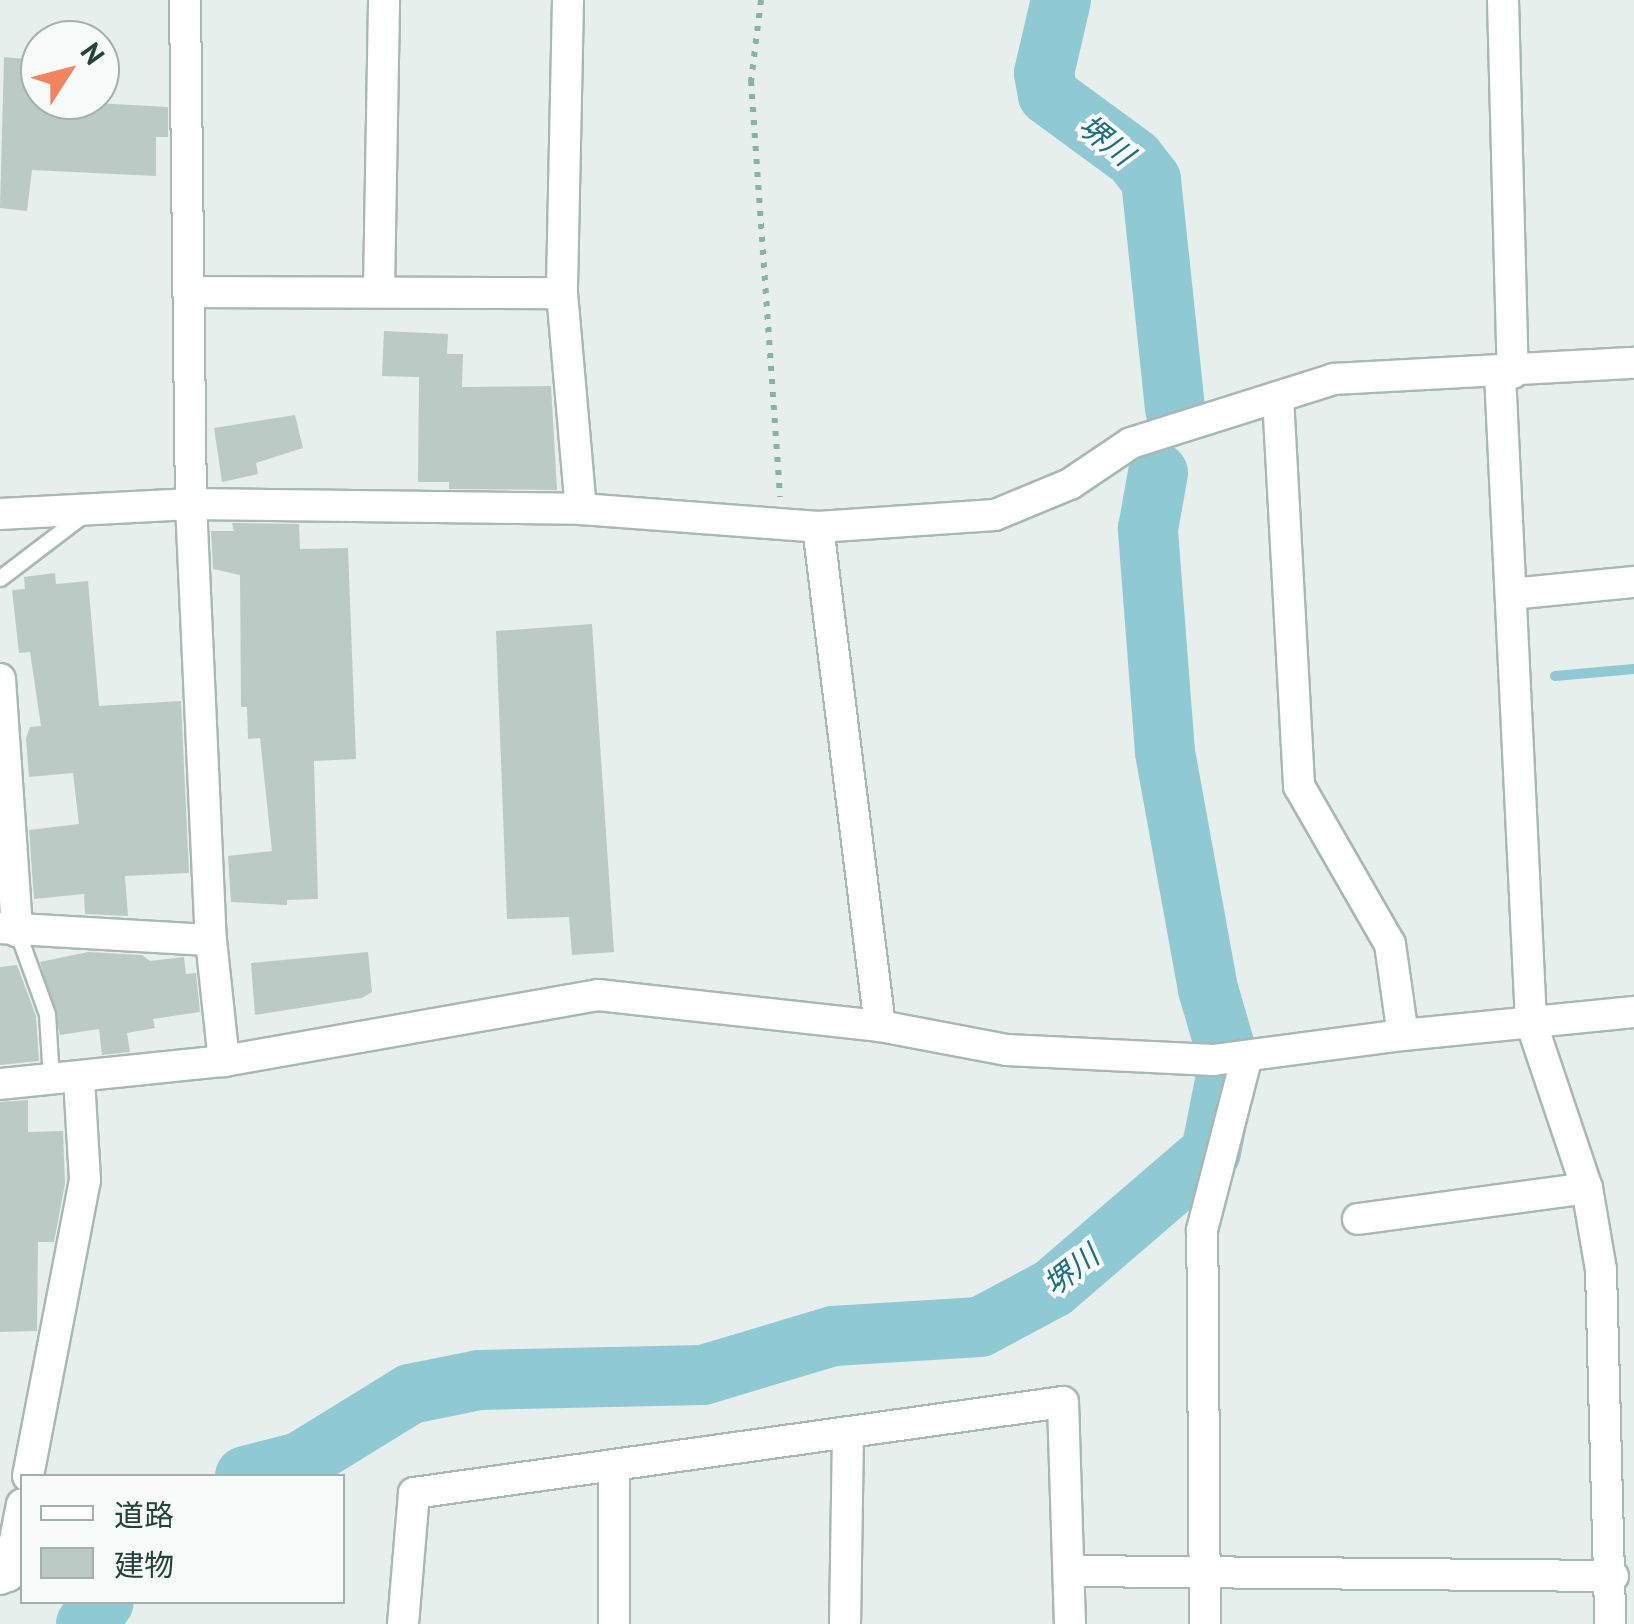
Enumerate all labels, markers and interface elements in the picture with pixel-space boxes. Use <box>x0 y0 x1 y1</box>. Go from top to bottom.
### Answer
north arrow <box>20 20 120 120</box>
text: N <box>73 35 113 72</box>
water label: 堺川 <box>1071 107 1141 173</box>
water label: 堺川 <box>1036 1237 1106 1303</box>
legend <box>20 1474 345 1604</box>
text: 道路 <box>114 1495 174 1534</box>
text: 建物 <box>114 1545 174 1584</box>

